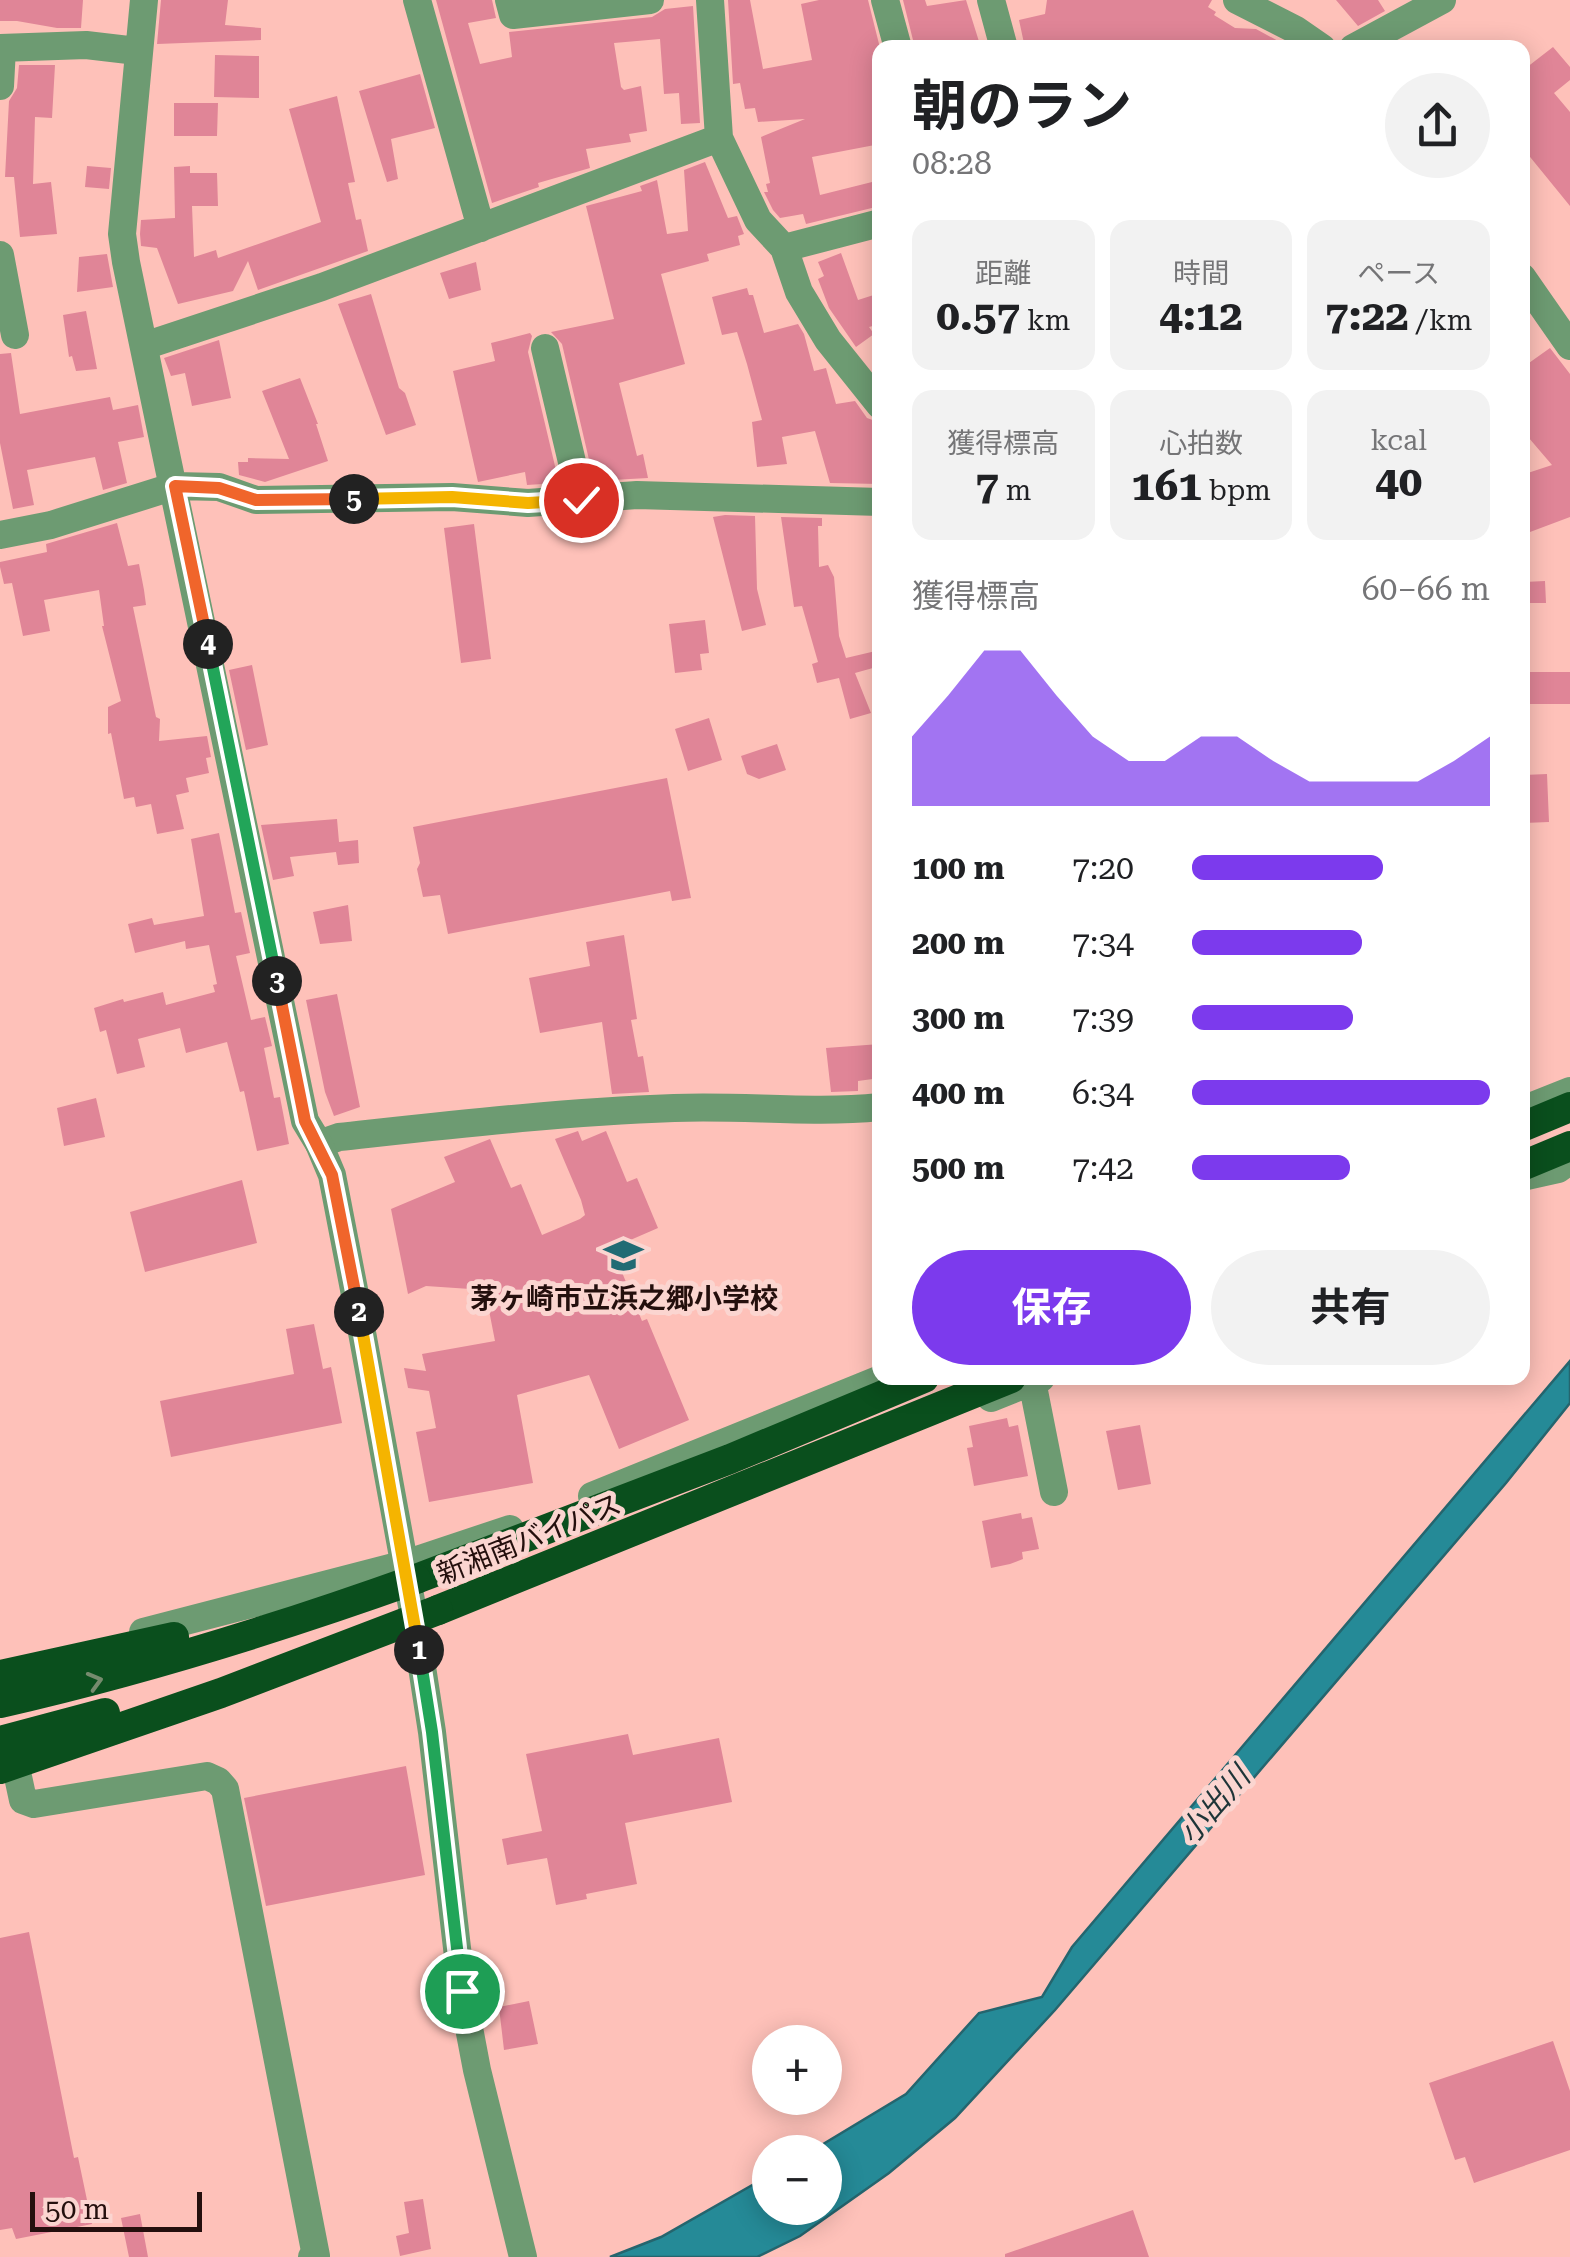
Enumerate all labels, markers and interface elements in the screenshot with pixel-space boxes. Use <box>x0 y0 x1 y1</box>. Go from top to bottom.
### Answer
button: share <box>1385 73 1490 178</box>
text: 朝のラン <box>912 74 1132 138</box>
text: 08:28 <box>912 144 992 182</box>
text: 距離 <box>975 257 1031 290</box>
text: 時間 <box>1173 257 1229 290</box>
text: ペース <box>1357 257 1440 290</box>
text: 0.57 <box>936 291 1020 340</box>
text: 4:12 <box>1159 291 1243 340</box>
text: 7:22 <box>1325 291 1409 340</box>
text: km <box>1020 304 1070 337</box>
text: /km <box>1409 304 1472 337</box>
text: kcal <box>1370 424 1427 457</box>
text: 獲得標高 <box>947 427 1059 460</box>
text: 心拍数 <box>1159 427 1243 460</box>
text: 40 <box>1375 457 1422 506</box>
pin <box>539 458 624 543</box>
text: 7 <box>975 461 999 510</box>
text: 161 <box>1131 461 1202 510</box>
icon: check <box>554 473 609 528</box>
pin: 5 <box>329 474 379 524</box>
text: m <box>999 474 1031 507</box>
text: bpm <box>1202 474 1271 507</box>
text: 5 <box>346 482 362 515</box>
text: 60–66 m <box>1362 570 1490 608</box>
text: 獲得標高 <box>912 577 1040 615</box>
pin: 4 <box>183 619 233 669</box>
text: 4 <box>200 627 216 660</box>
text: 100 m <box>912 849 1005 887</box>
text: 7:20 <box>1072 849 1134 887</box>
text: 200 m <box>912 924 1005 962</box>
text: 7:34 <box>1072 924 1134 962</box>
pin: 3 <box>252 956 302 1006</box>
text: 3 <box>269 964 285 997</box>
text: 300 m <box>912 999 1005 1037</box>
text: 7:39 <box>1072 999 1134 1037</box>
text: 400 m <box>912 1074 1005 1112</box>
text: 6:34 <box>1072 1074 1134 1112</box>
text: 500 m <box>912 1149 1005 1187</box>
text: 7:42 <box>1072 1149 1134 1187</box>
school or university icon: 茅ヶ崎市立浜之郷小学校 <box>603 1234 645 1276</box>
button: 保存 <box>912 1250 1191 1365</box>
button: 共有 <box>1211 1250 1490 1365</box>
place label: 茅ヶ崎市立浜之郷小学校 <box>470 1282 778 1315</box>
pin: 2 <box>334 1287 384 1337</box>
text: 2 <box>351 1295 367 1328</box>
street label: 新湘南バイパス <box>432 1487 626 1591</box>
pin: 1 <box>394 1625 444 1675</box>
text: 1 <box>411 1633 427 1666</box>
one-way arrow <box>86 1671 103 1692</box>
water label: 小出川 <box>1171 1757 1259 1850</box>
pin <box>420 1949 505 2034</box>
icon: arrive <box>435 1964 490 2019</box>
map controls <box>752 2025 842 2225</box>
button: + <box>752 2025 842 2115</box>
button: − <box>752 2135 842 2225</box>
scale bar <box>30 2187 202 2232</box>
text: 50 m <box>45 2193 109 2226</box>

